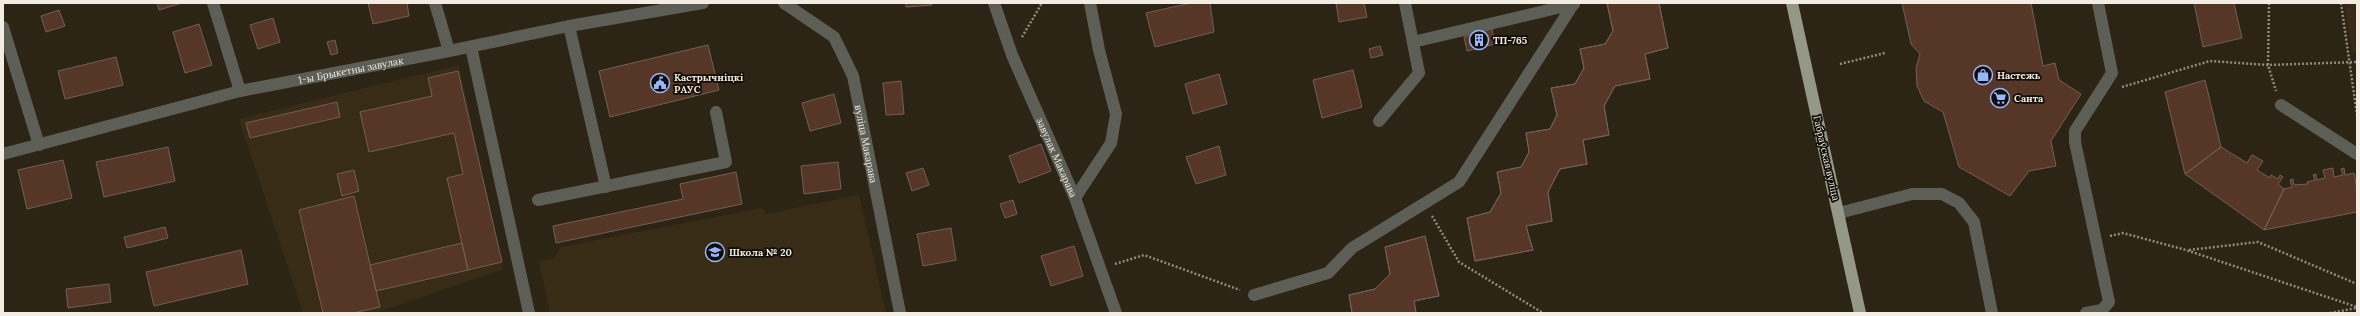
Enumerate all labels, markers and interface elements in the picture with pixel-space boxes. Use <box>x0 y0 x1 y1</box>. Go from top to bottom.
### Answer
building icon: ТП-765 <box>1468 29 1490 51</box>
place label: ТП-765 <box>1493 34 1528 47</box>
street label: 1-ы Брыкетны завулак <box>297 54 405 87</box>
shop icon: Настежь <box>1972 64 1994 86</box>
place label: Настежь <box>1997 69 2041 82</box>
place label: Кастрычніцкі РАУС <box>674 71 744 96</box>
public building icon: Кастрычніцкі РАУС <box>649 72 671 94</box>
supermarket icon: Санта <box>1989 87 2011 109</box>
place label: Санта <box>2014 92 2044 105</box>
street label: вуліца Макарава <box>852 104 880 184</box>
street label: Габраўская вуліца <box>1810 114 1843 202</box>
street label: завулак Макарава <box>1033 116 1080 200</box>
school or university icon: Школа № 20 <box>704 241 726 263</box>
place label: Школа № 20 <box>729 246 792 259</box>

